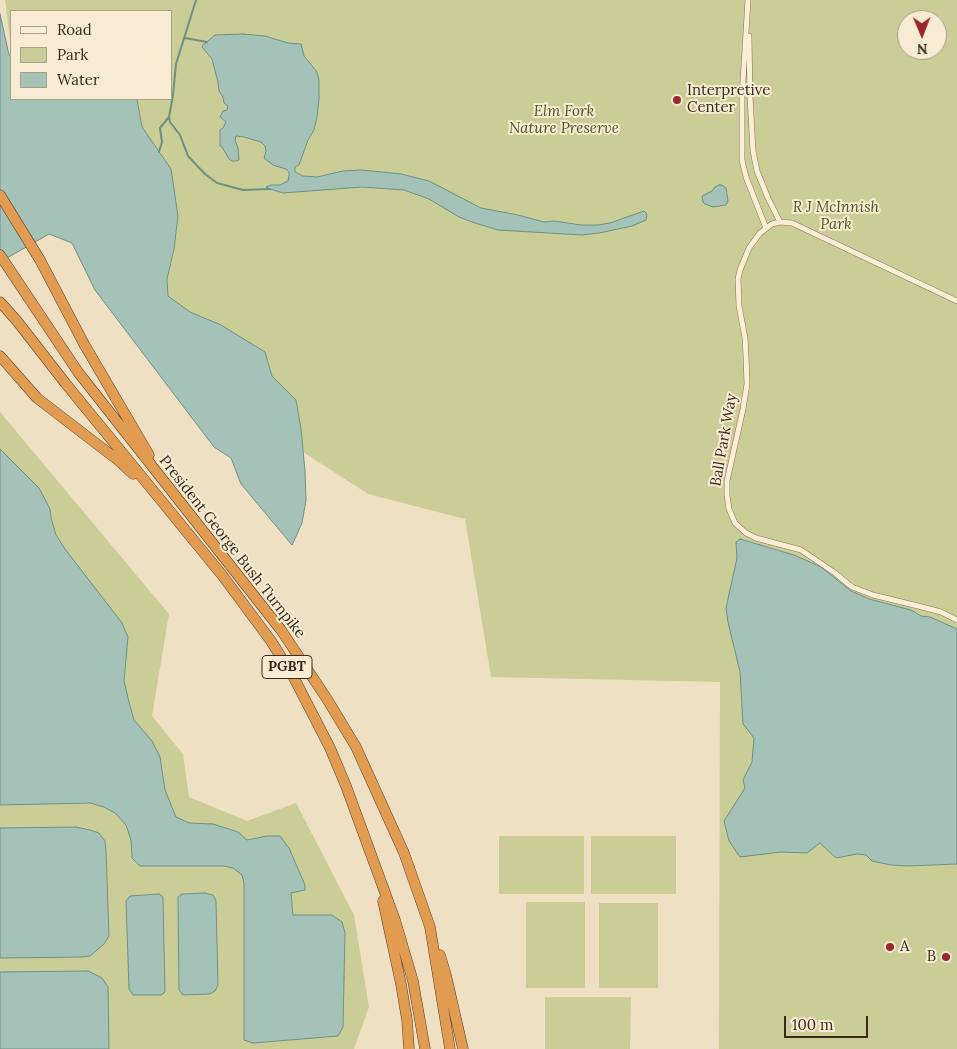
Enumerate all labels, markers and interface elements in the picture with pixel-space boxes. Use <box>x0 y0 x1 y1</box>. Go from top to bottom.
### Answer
legend <box>10 10 172 100</box>
north arrow <box>897 10 947 60</box>
text: Road <box>57 20 92 39</box>
text: N <box>917 40 928 58</box>
text: Park <box>57 45 88 64</box>
text: Water <box>57 70 99 89</box>
place label: Interpretive Center <box>687 82 770 117</box>
marker: Interpretive Center <box>671 94 683 106</box>
park label: Elm Fork Nature Preserve <box>509 103 619 138</box>
park label: R J McInnish Park <box>793 199 879 234</box>
street label: Ball Park Way <box>707 392 741 488</box>
street label: President George Bush Turnpike <box>155 452 309 642</box>
road number: PGBT <box>262 656 312 679</box>
place label: A <box>900 938 909 956</box>
marker: A <box>884 941 896 953</box>
place label: B <box>927 948 936 966</box>
marker: B <box>940 951 952 963</box>
scale bar <box>787 1006 871 1038</box>
text: 100 m <box>792 1015 833 1034</box>

